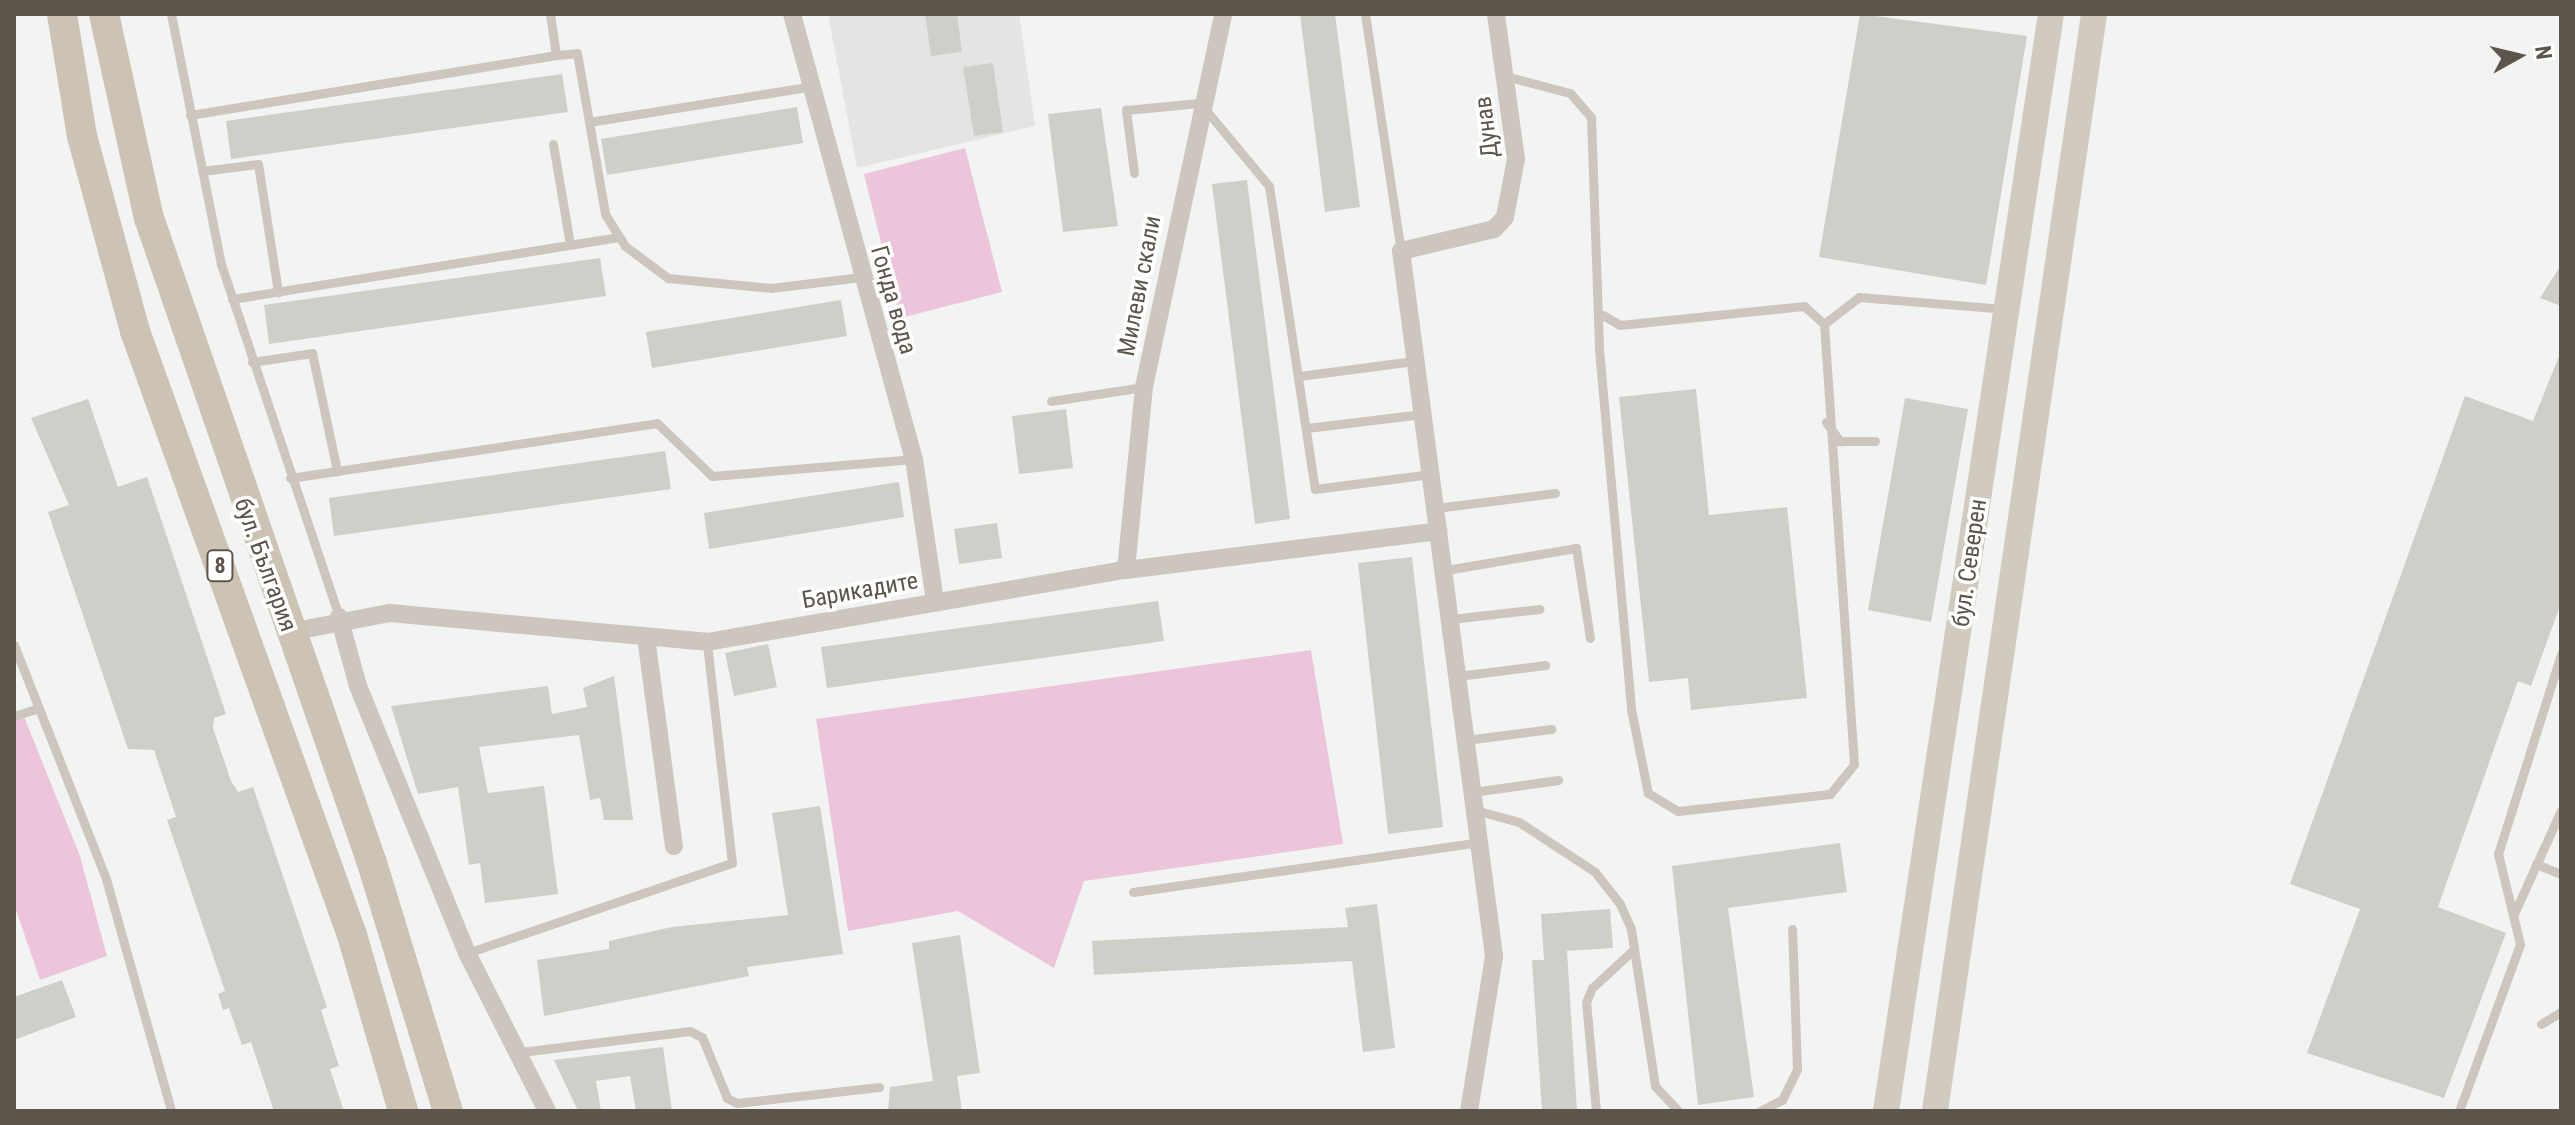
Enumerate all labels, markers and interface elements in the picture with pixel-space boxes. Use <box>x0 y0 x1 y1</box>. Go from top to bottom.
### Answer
north arrow <box>2479 16 2559 96</box>
text: N <box>2530 44 2557 61</box>
street label: Дунав <box>1469 95 1505 159</box>
street label: Милеви скали <box>1112 213 1168 359</box>
street label: Гонда вода <box>864 243 922 357</box>
street label: бул. България <box>228 494 302 636</box>
street label: бул. Северен <box>1947 497 1993 629</box>
road number: 8 <box>206 548 234 584</box>
street label: Барикадите <box>800 567 920 615</box>

